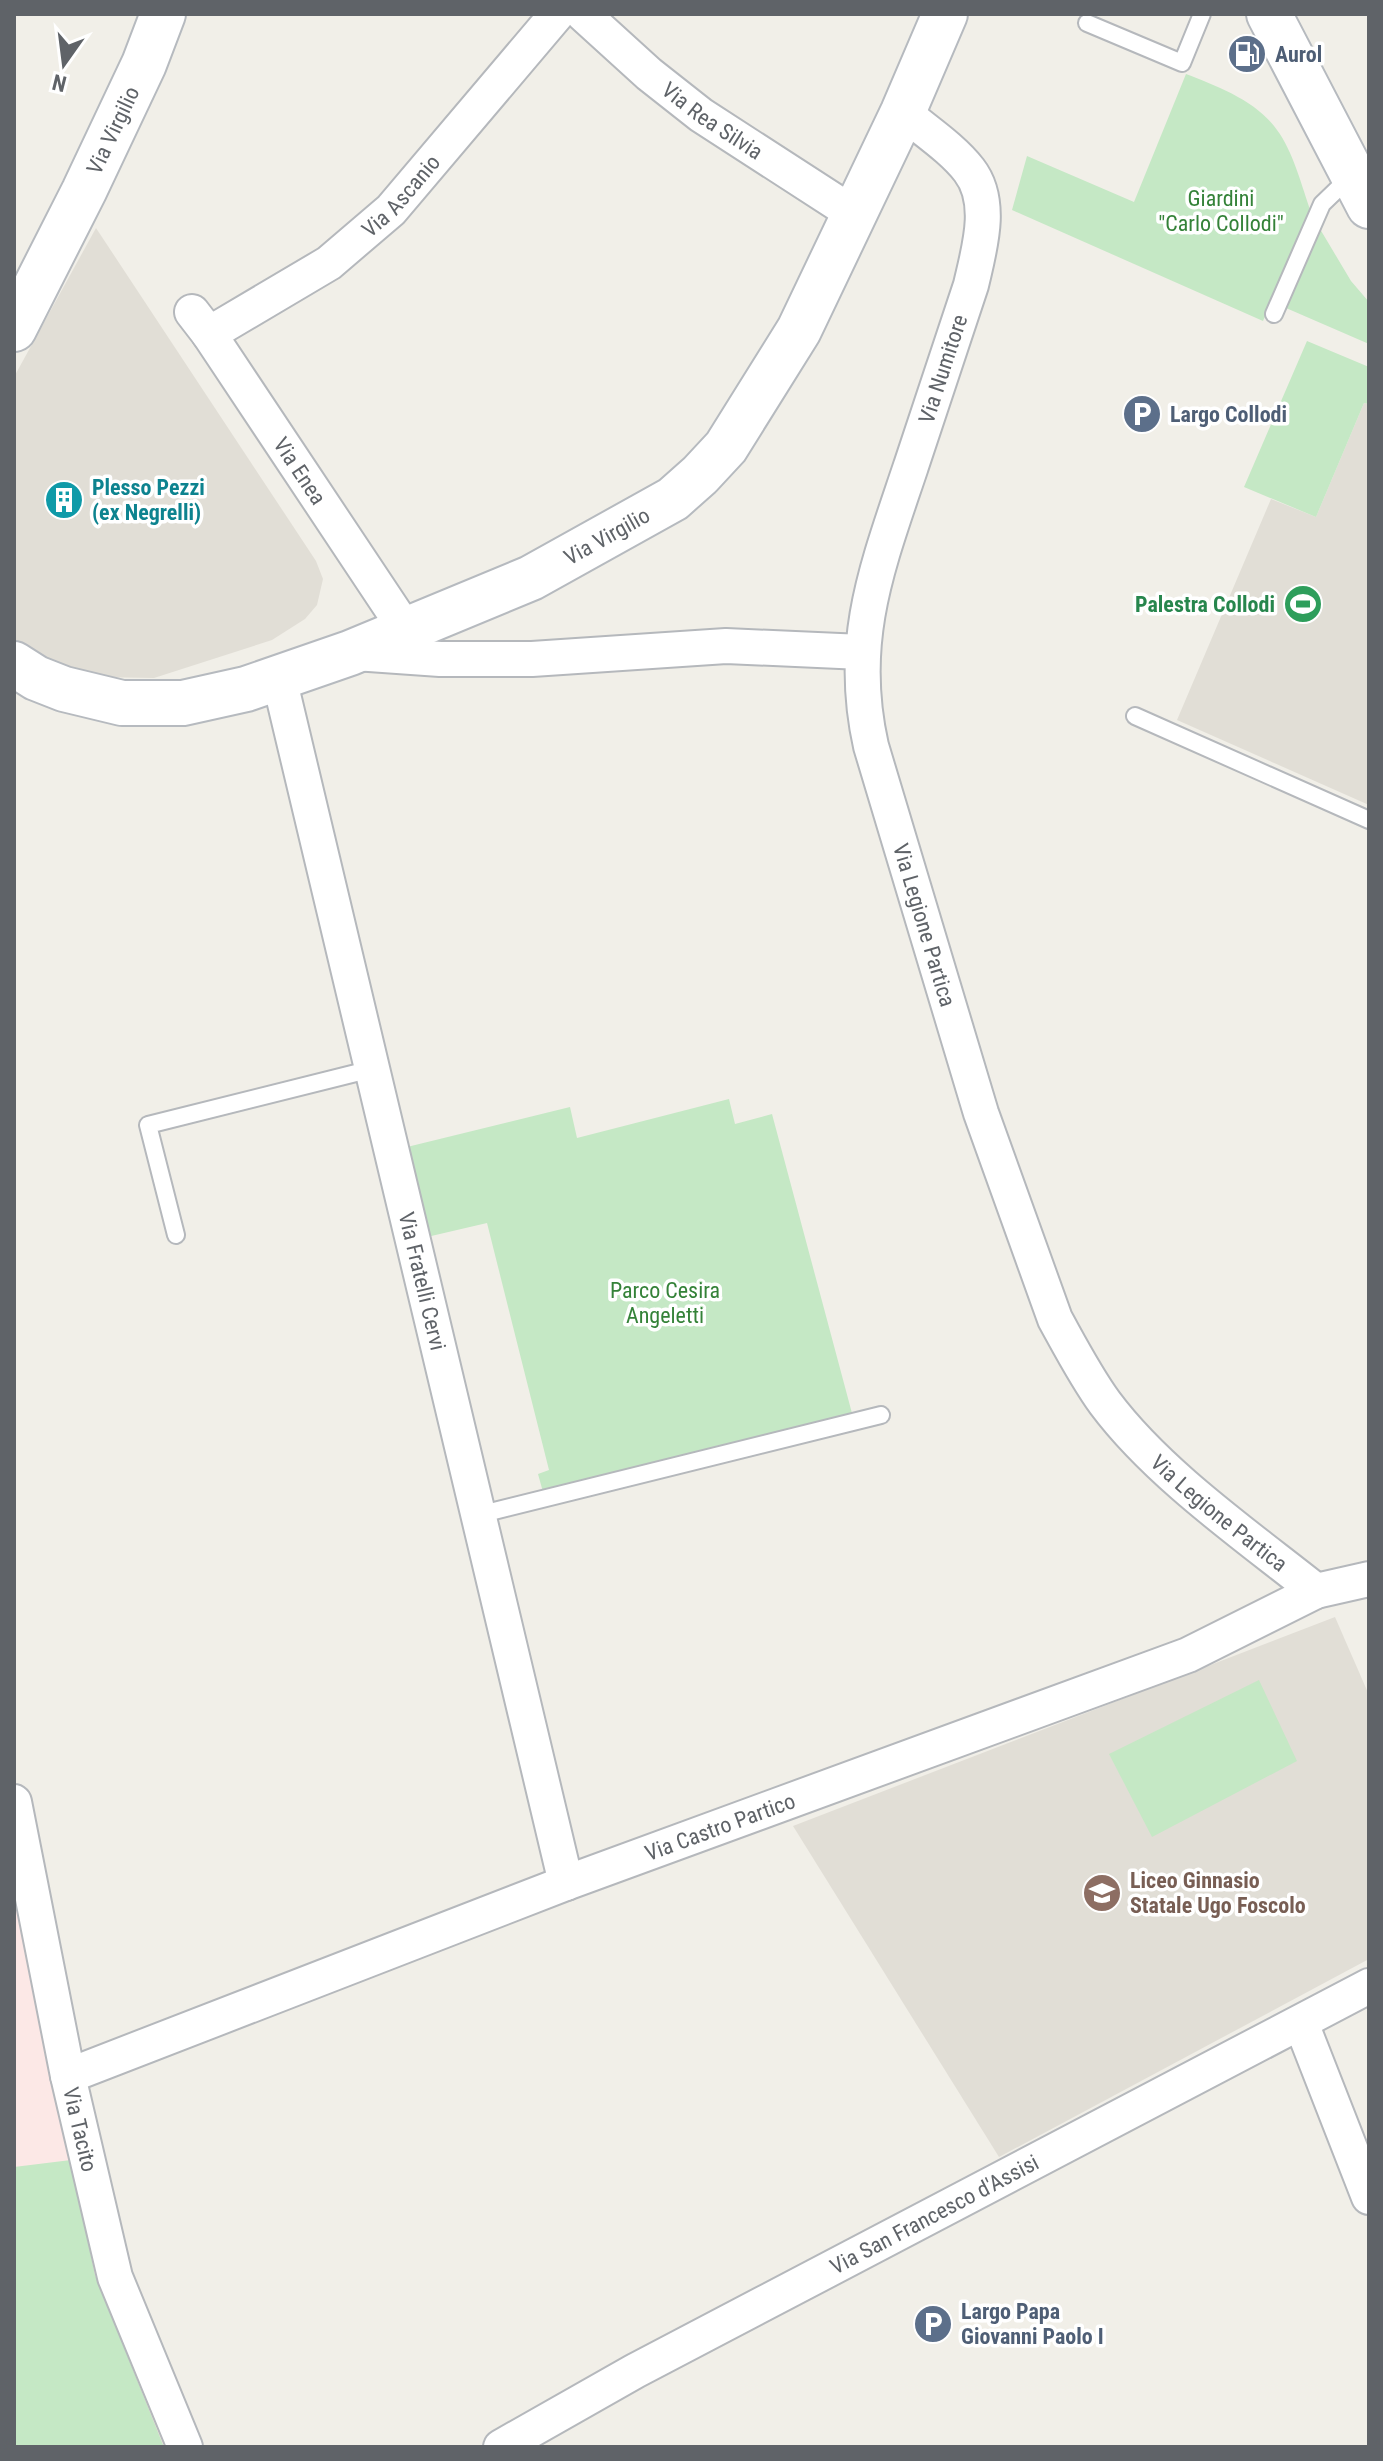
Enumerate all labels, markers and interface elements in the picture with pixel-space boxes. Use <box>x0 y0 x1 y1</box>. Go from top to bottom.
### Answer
north arrow <box>24 24 104 104</box>
fuel station icon: Aurol <box>1226 33 1268 75</box>
place label: Aurol <box>1275 42 1322 67</box>
text: N <box>50 69 69 97</box>
street label: Via Rea Silvia <box>657 77 768 164</box>
street label: Via Virgilio <box>81 82 144 178</box>
street label: Via Ascanio <box>357 150 445 242</box>
park label: Giardini "Carlo Collodi" <box>1158 186 1284 236</box>
street label: Via Numitore <box>914 311 972 427</box>
parking icon: Largo Collodi <box>1121 393 1163 435</box>
place label: Largo Collodi <box>1170 402 1287 427</box>
street label: Via Enea <box>269 432 331 509</box>
place label: Plesso Pezzi (ex Negrelli) <box>92 475 205 525</box>
building icon: Plesso Pezzi (ex Negrelli) <box>43 479 85 521</box>
street label: Via Virgilio <box>560 502 654 570</box>
sports icon: Palestra Collodi <box>1282 583 1324 625</box>
place label: Palestra Collodi <box>1135 592 1275 617</box>
street label: Via Legione Partica <box>888 840 961 1010</box>
street label: Via Fratelli Cervi <box>394 1209 451 1353</box>
park label: Parco Cesira Angeletti <box>610 1278 720 1328</box>
street label: Via Legione Partica <box>1146 1449 1292 1576</box>
street label: Via Castro Partico <box>641 1788 798 1865</box>
place label: Liceo Ginnasio Statale Ugo Foscolo <box>1130 1868 1306 1918</box>
school or university icon: Liceo Ginnasio Statale Ugo Foscolo <box>1081 1872 1123 1914</box>
street label: Via Tacito <box>59 2085 102 2174</box>
street label: Via San Francesco d'Assisi <box>826 2149 1043 2279</box>
place label: Largo Papa Giovanni Paolo I <box>961 2299 1104 2349</box>
parking icon: Largo Papa Giovanni Paolo I <box>912 2303 954 2345</box>

